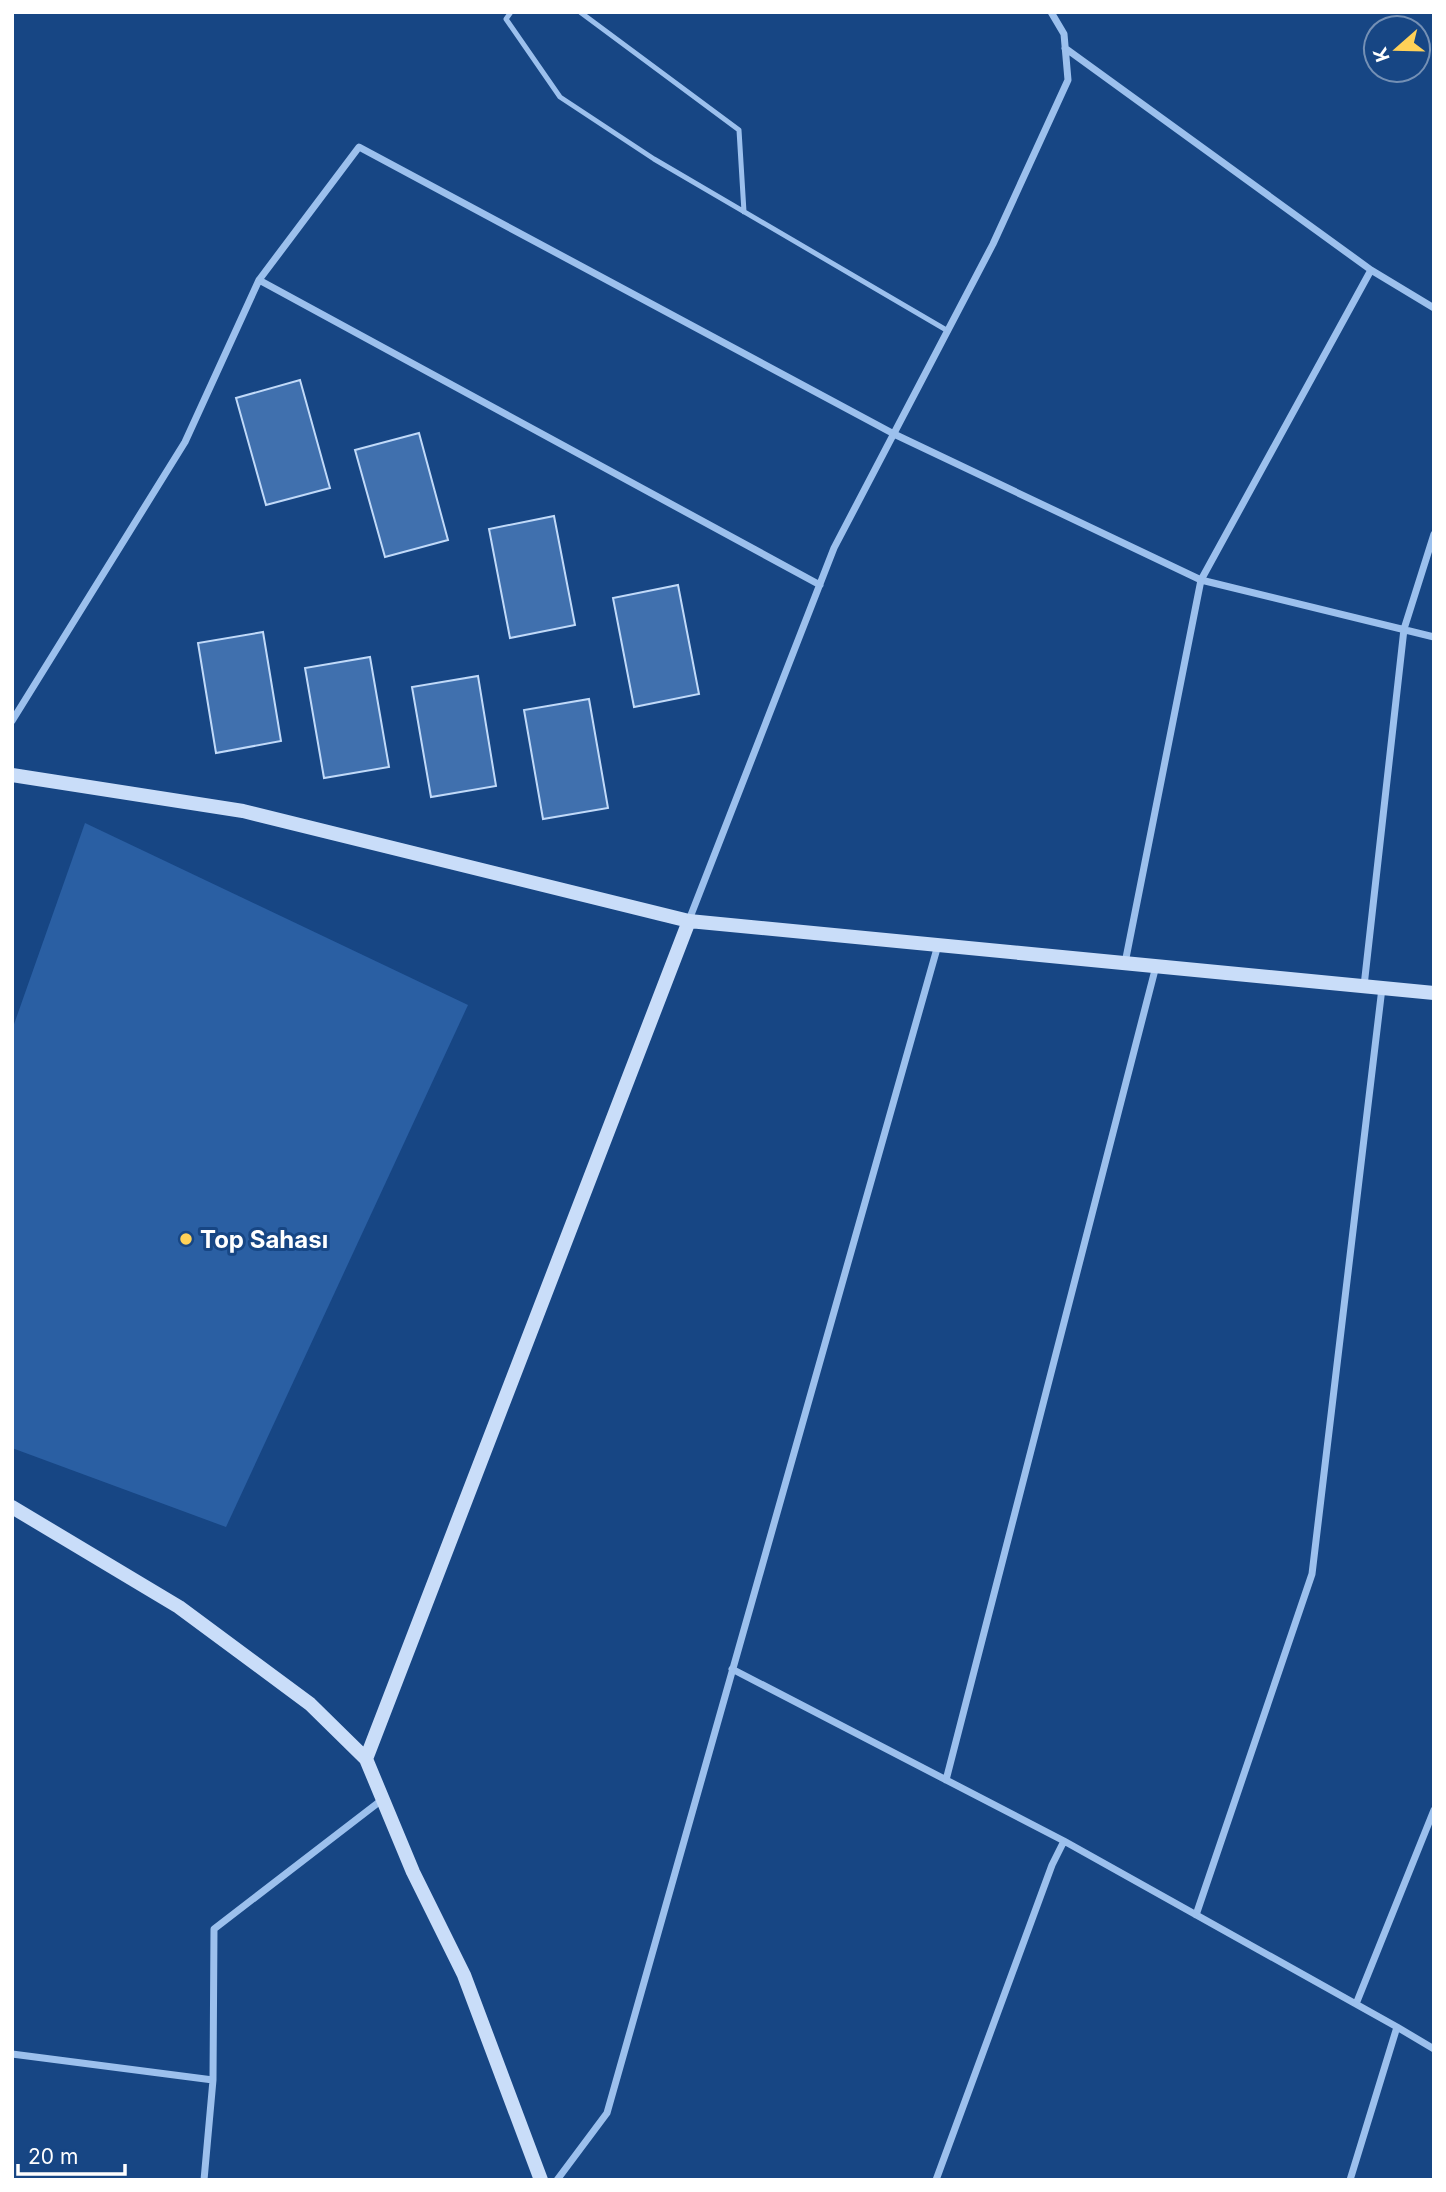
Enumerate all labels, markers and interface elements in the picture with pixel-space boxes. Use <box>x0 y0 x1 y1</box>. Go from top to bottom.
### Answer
north arrow <box>1362 14 1432 84</box>
text: K <box>1368 44 1395 65</box>
place label: Top Sahası <box>200 1225 328 1254</box>
marker: Top Sahası <box>178 1231 194 1247</box>
scale bar <box>18 2132 124 2176</box>
text: 20 m <box>28 2144 78 2169</box>

